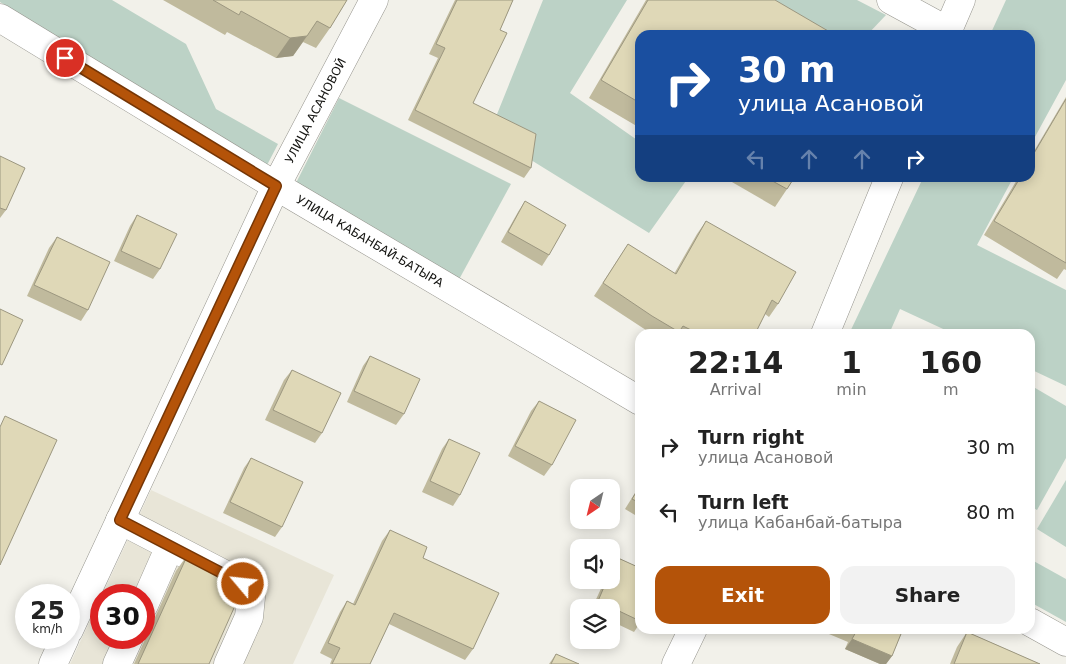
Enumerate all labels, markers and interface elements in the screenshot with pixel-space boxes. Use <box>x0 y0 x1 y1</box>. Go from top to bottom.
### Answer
pin <box>44 37 86 79</box>
icon: arrive <box>51 44 79 72</box>
icon: right <box>655 50 720 115</box>
text: 30 m <box>738 50 835 90</box>
street label: УЛИЦА АСАНОВОЙ <box>282 55 349 166</box>
text: улица Асановой <box>738 91 924 116</box>
icon: left <box>742 145 770 173</box>
icon: ahead <box>795 145 823 173</box>
icon: ahead <box>848 145 876 173</box>
icon: right <box>901 145 929 173</box>
street label: УЛИЦА КАБАНБАЙ-БАТЫРА <box>294 192 447 291</box>
text: 22:14 <box>688 345 783 380</box>
text: 1 <box>841 345 862 380</box>
text: 160 <box>919 345 982 380</box>
text: Arrival <box>710 380 762 399</box>
text: min <box>836 380 867 399</box>
text: m <box>943 380 959 399</box>
text: Turn right <box>698 426 804 448</box>
icon: right <box>655 433 683 461</box>
text: 30 m <box>966 436 1015 458</box>
text: улица Асановой <box>698 448 833 467</box>
north arrow <box>570 479 620 529</box>
map controls <box>570 479 620 649</box>
text: Turn left <box>698 491 789 513</box>
icon: left <box>655 498 683 526</box>
text: 80 m <box>966 501 1015 523</box>
text: улица Кабанбай-батыра <box>698 513 903 532</box>
button: sound <box>570 539 620 589</box>
position arrow <box>216 557 268 609</box>
button: Exit <box>655 566 830 624</box>
button: Share <box>840 566 1015 624</box>
speed limit sign: 30 <box>90 584 155 649</box>
text: 25 <box>30 596 65 625</box>
button: layers <box>570 599 620 649</box>
text: km/h <box>32 622 63 636</box>

